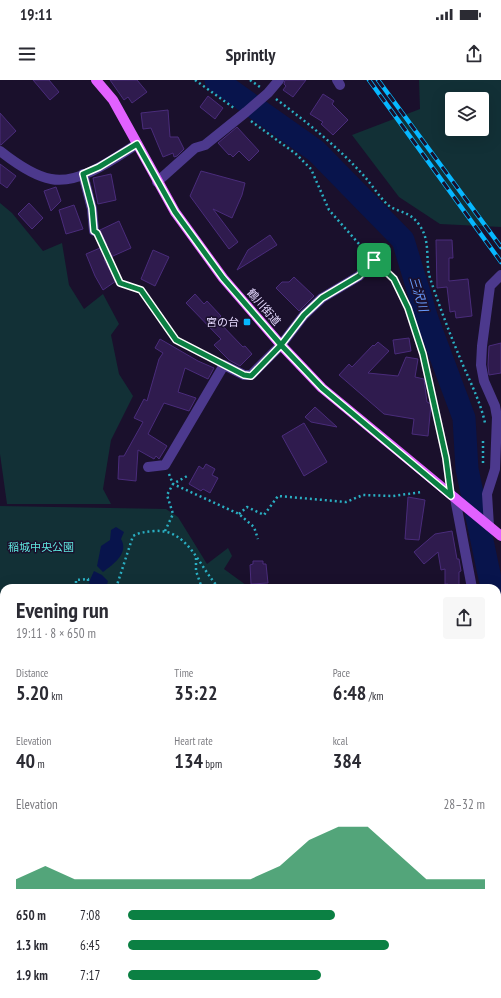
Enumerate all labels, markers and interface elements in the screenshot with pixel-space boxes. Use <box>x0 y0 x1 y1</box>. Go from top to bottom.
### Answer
text: 19:11 <box>20 5 52 24</box>
icon: menu <box>16 43 38 65</box>
text: Sprintly <box>225 43 276 66</box>
icon: share <box>463 43 485 65</box>
map controls <box>445 92 489 136</box>
button: layers <box>445 92 489 136</box>
pin <box>357 243 391 277</box>
icon: arrive <box>363 249 385 271</box>
water label: 三沢川 <box>407 275 432 315</box>
street label: 鶴川街道 <box>244 286 284 328</box>
place label: 宮の台 <box>206 315 239 329</box>
marker: 宮の台 <box>242 317 252 327</box>
park label: 稲城中央公園 <box>8 540 74 554</box>
text: Evening run <box>16 596 109 624</box>
button: share <box>443 597 485 639</box>
text: 19:11 · 8 × 650 m <box>16 625 96 642</box>
text: Distance <box>16 666 48 680</box>
text: Time <box>174 666 193 680</box>
text: Pace <box>333 666 350 680</box>
text: 5.20 <box>16 680 49 706</box>
text: 35:22 <box>174 680 218 706</box>
text: 6:48 <box>333 680 366 706</box>
text: km <box>49 689 63 703</box>
text: /km <box>366 689 383 703</box>
text: Elevation <box>16 734 51 748</box>
text: Heart rate <box>174 734 213 748</box>
text: kcal <box>333 734 348 748</box>
text: 40 <box>16 748 35 774</box>
text: 134 <box>174 748 203 774</box>
text: 384 <box>333 748 361 774</box>
text: m <box>35 757 45 771</box>
text: bpm <box>203 757 222 771</box>
text: Elevation <box>16 796 58 813</box>
text: 28–32 m <box>443 796 485 813</box>
text: 650 m <box>16 907 46 924</box>
text: 7:08 <box>80 907 100 924</box>
text: 1.3 km <box>16 937 48 954</box>
text: 6:45 <box>80 937 100 954</box>
text: 1.9 km <box>16 967 48 984</box>
text: 7:17 <box>80 967 100 984</box>

